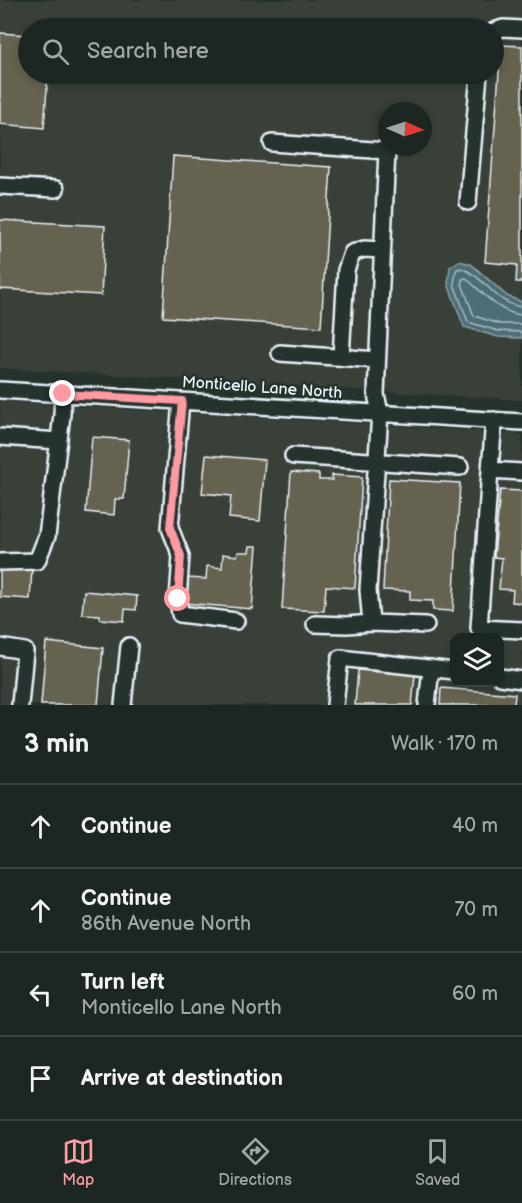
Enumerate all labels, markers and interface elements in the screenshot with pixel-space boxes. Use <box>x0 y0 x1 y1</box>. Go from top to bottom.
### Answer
search box <box>18 18 504 84</box>
icon: search <box>39 35 72 68</box>
text: Search here <box>87 38 209 65</box>
north arrow <box>378 102 432 156</box>
street label: Monticello Lane North <box>181 373 343 403</box>
route end <box>49 380 75 406</box>
route start <box>164 585 190 611</box>
map controls <box>450 633 504 687</box>
button: layers <box>450 633 504 687</box>
text: 3 min <box>24 729 89 760</box>
text: Walk · 170 m <box>391 732 498 756</box>
icon: ahead <box>24 810 57 843</box>
text: Continue <box>81 813 171 840</box>
text: 40 m <box>452 814 498 838</box>
text: Continue <box>81 885 171 912</box>
icon: ahead <box>24 894 57 927</box>
text: 70 m <box>454 898 498 922</box>
text: 86th Avenue North <box>81 912 251 936</box>
text: Turn left <box>81 969 165 996</box>
icon: left <box>24 978 57 1011</box>
text: 60 m <box>452 982 498 1006</box>
text: Monticello Lane North <box>81 996 282 1020</box>
icon: arrive <box>24 1062 57 1095</box>
text: Arrive at destination <box>81 1065 283 1092</box>
tab: Map <box>62 1135 95 1190</box>
tab: Directions <box>218 1135 292 1190</box>
tab: Saved <box>415 1135 460 1190</box>

